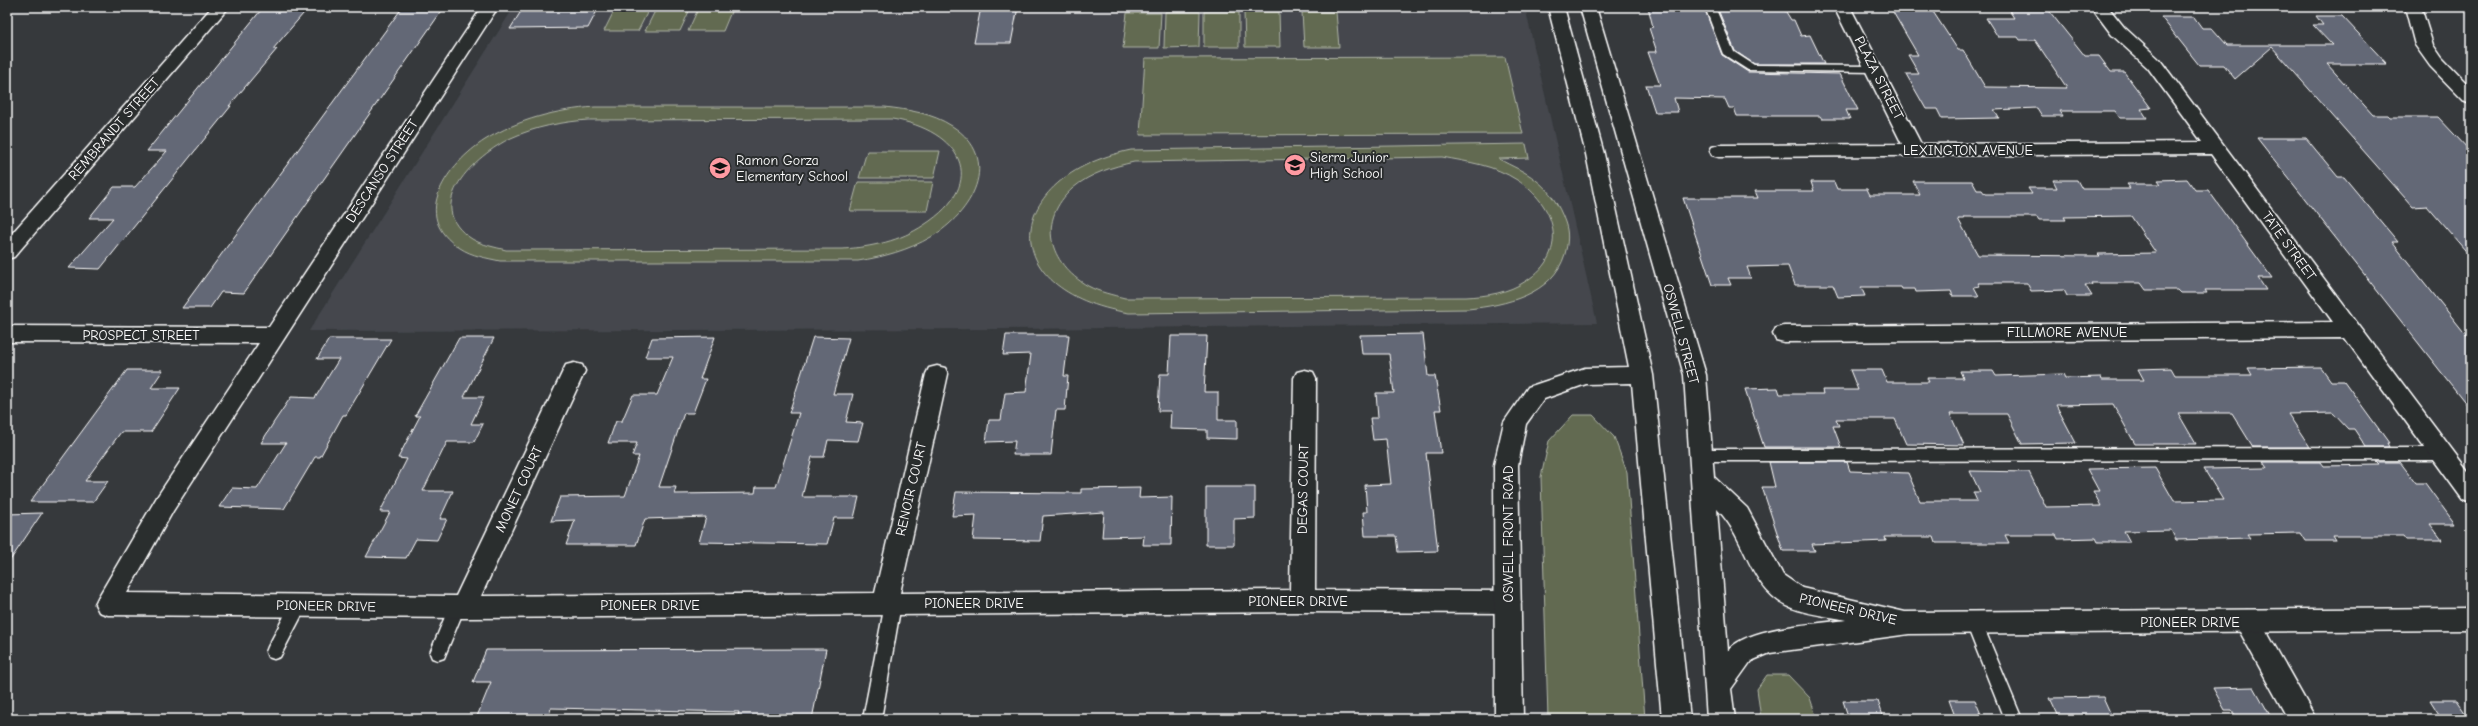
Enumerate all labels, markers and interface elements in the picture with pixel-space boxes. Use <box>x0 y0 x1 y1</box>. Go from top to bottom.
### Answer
street label: PLAZA STREET <box>1851 33 1908 123</box>
street label: REMBRANDT STREET <box>65 74 164 184</box>
street label: DESCANSO STREET <box>342 116 422 226</box>
street label: LEXINGTON AVENUE <box>1903 142 2033 159</box>
place label: Sierra Junior High School <box>1310 149 1389 182</box>
place label: Ramon Gorza Elementary School <box>736 152 848 185</box>
school or university icon: Sierra Junior High School <box>1282 152 1308 178</box>
school or university icon: Ramon Gorza Elementary School <box>707 155 733 181</box>
street label: TATE STREET <box>2258 208 2320 284</box>
street label: OSWELL STREET <box>1659 282 1703 387</box>
street label: FILLMORE AVENUE <box>2007 324 2127 341</box>
street label: PROSPECT STREET <box>82 327 200 344</box>
street label: RENOIR COURT <box>892 440 930 538</box>
street label: MONET COURT <box>492 443 547 535</box>
street label: DEGAS COURT <box>1294 443 1312 534</box>
street label: OSWELL FRONT ROAD <box>1500 465 1517 602</box>
street label: PIONEER DRIVE <box>1798 590 1898 628</box>
street label: PIONEER DRIVE <box>1248 593 1348 610</box>
street label: PIONEER DRIVE <box>924 595 1024 612</box>
street label: PIONEER DRIVE <box>276 597 376 615</box>
street label: PIONEER DRIVE <box>600 597 700 614</box>
street label: PIONEER DRIVE <box>2140 614 2240 631</box>

